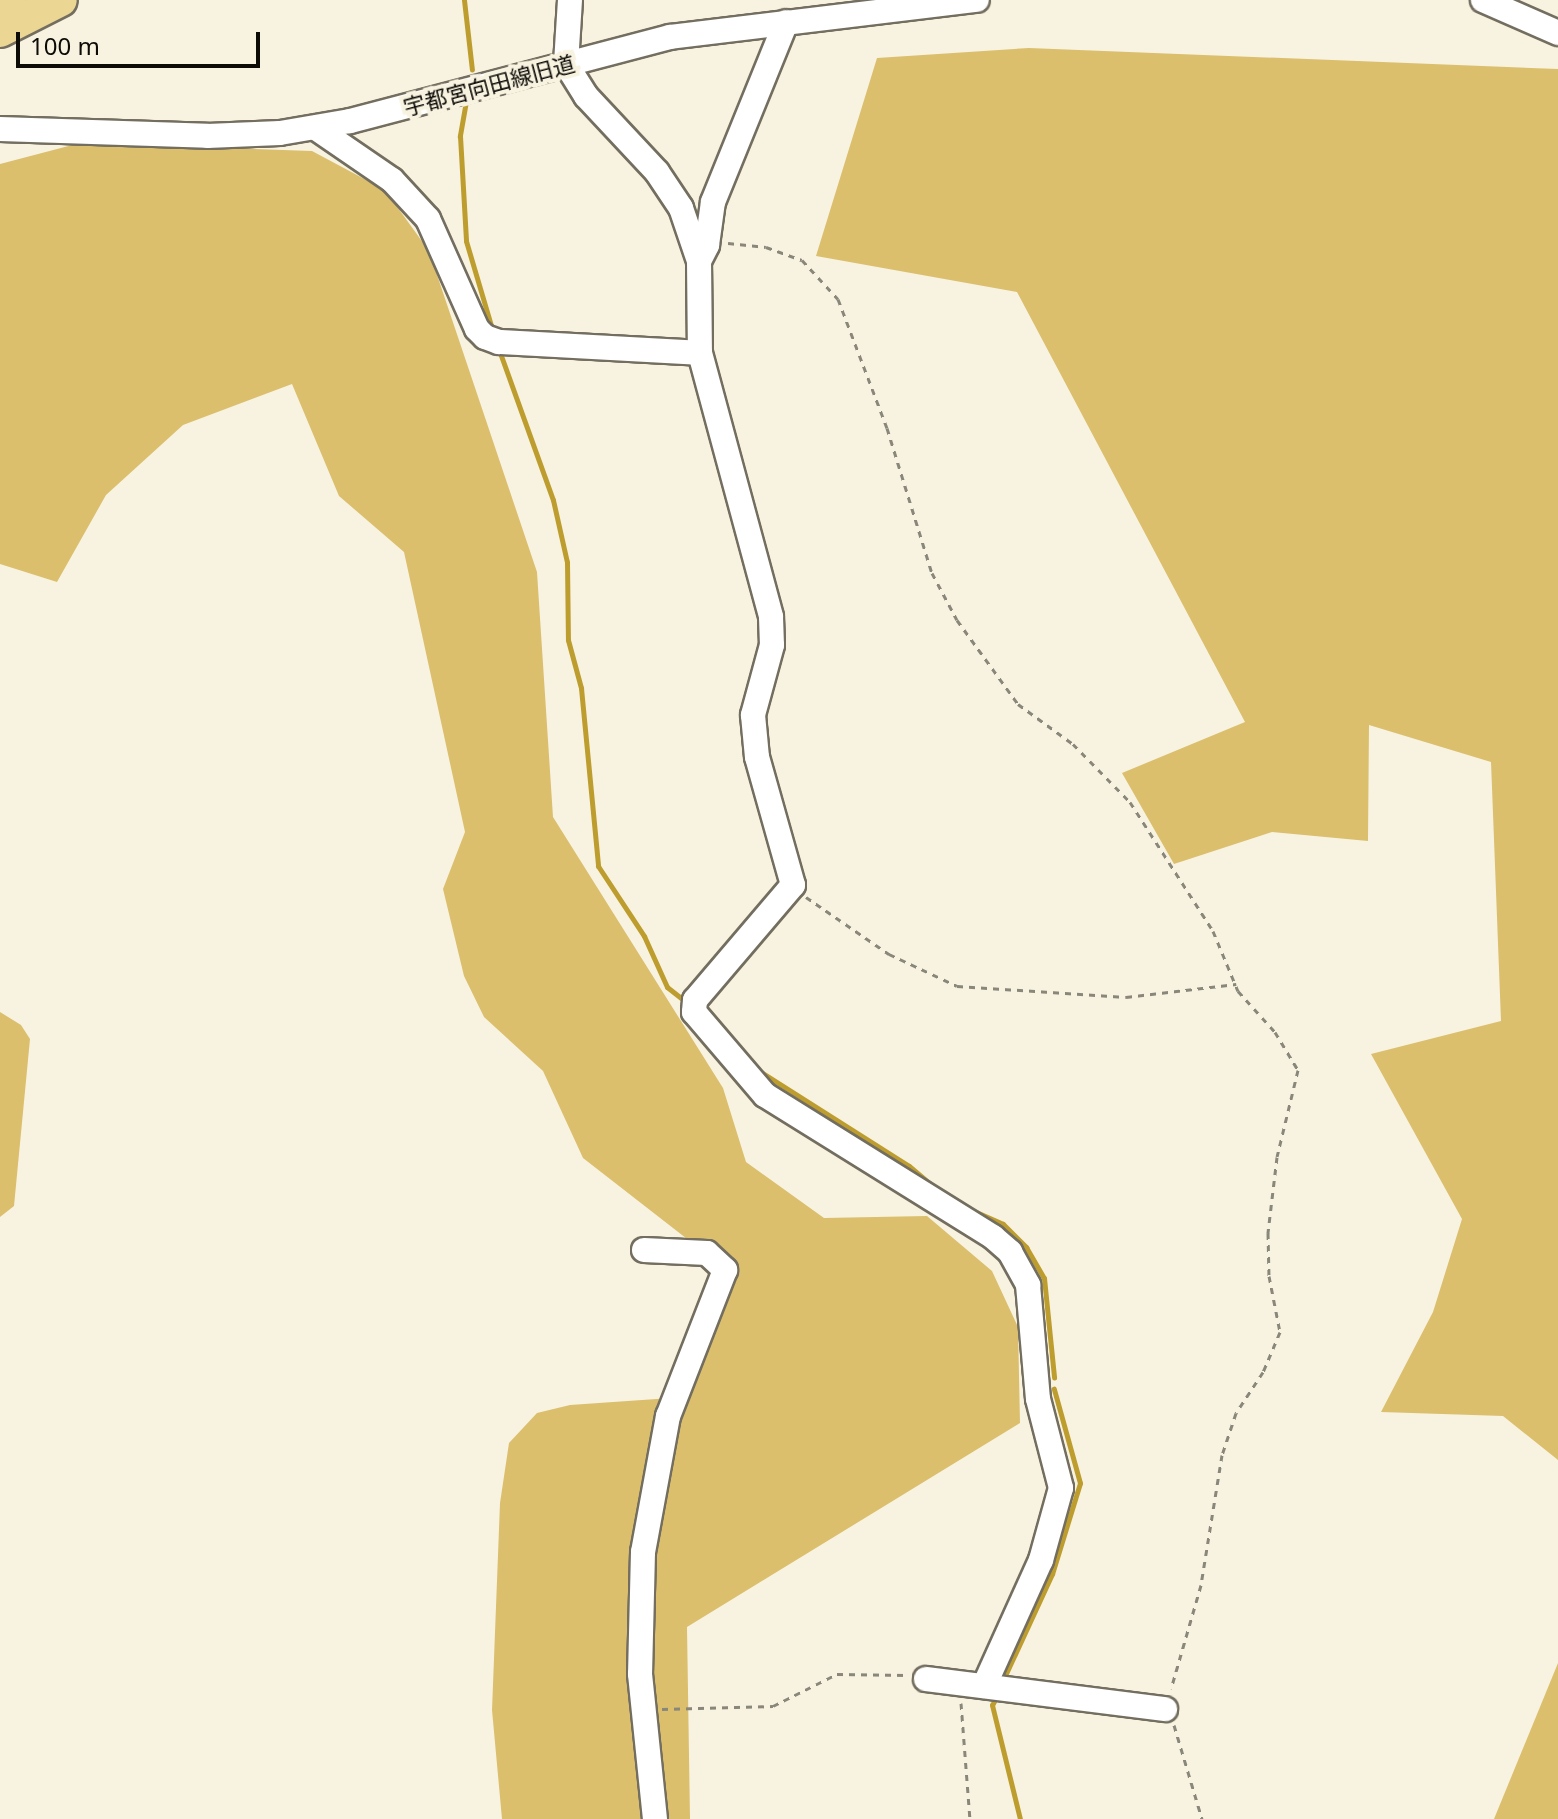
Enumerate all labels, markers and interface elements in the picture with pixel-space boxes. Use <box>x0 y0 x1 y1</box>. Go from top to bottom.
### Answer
scale bar <box>20 16 264 66</box>
text: 100 m <box>30 29 100 62</box>
street label: 宇都宮向田線旧道 <box>401 49 577 121</box>

